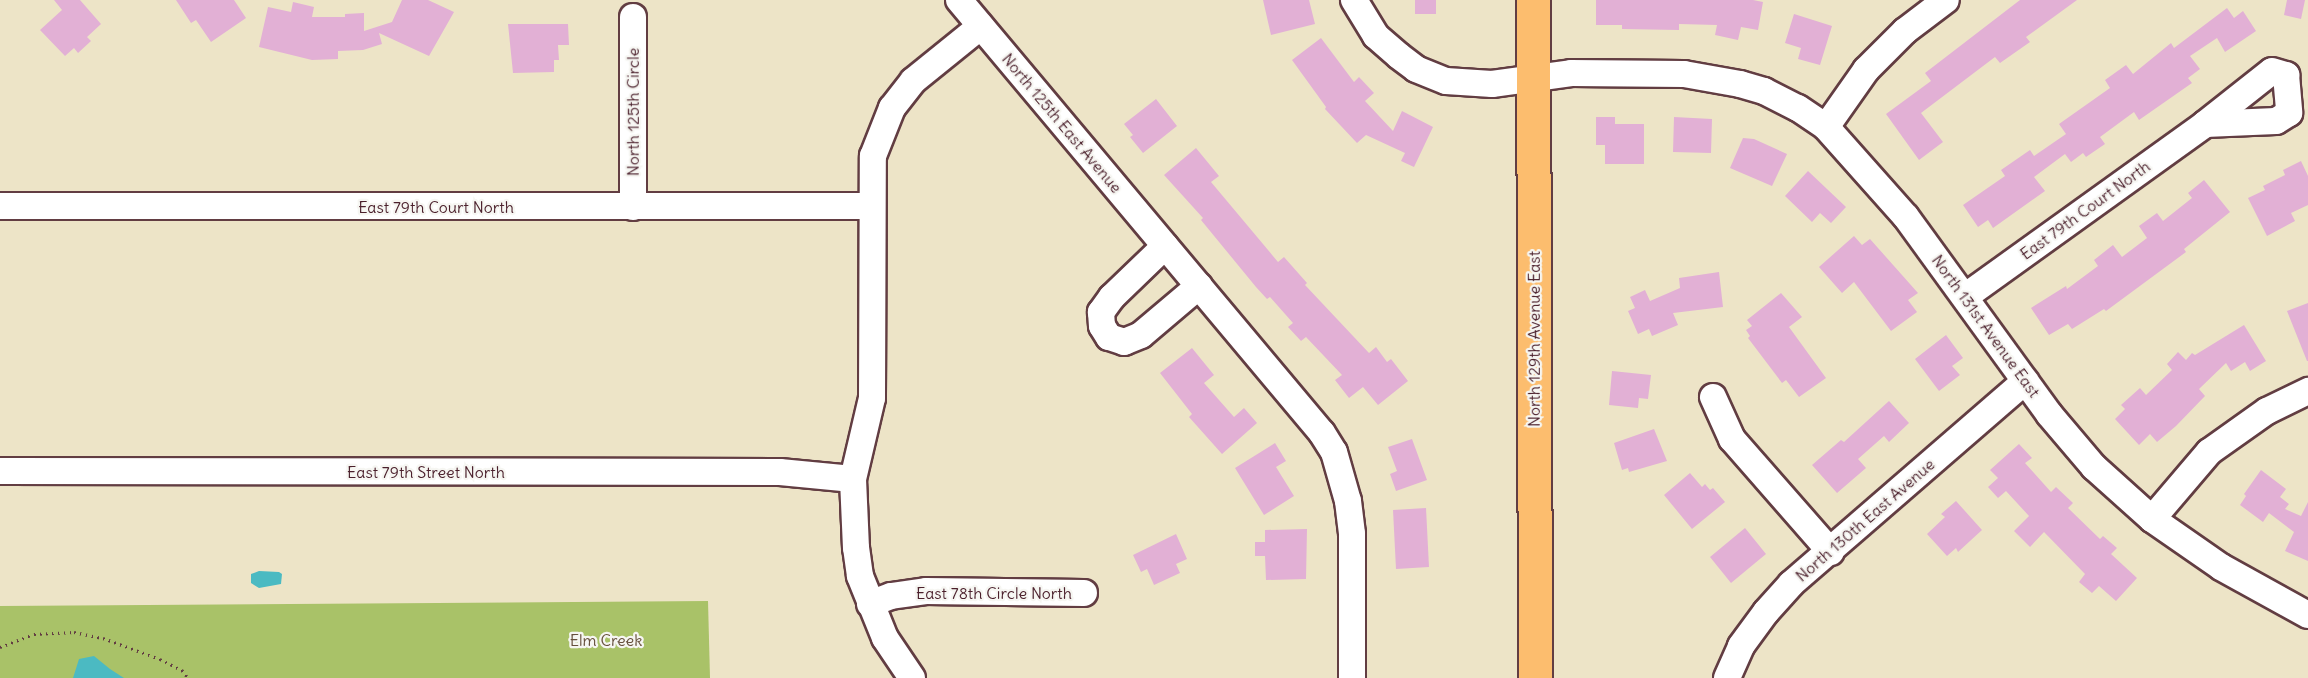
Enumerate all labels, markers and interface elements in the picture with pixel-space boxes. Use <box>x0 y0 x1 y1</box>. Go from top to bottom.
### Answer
street label: North 125th Circle <box>623 48 643 176</box>
street label: North 125th East Avenue <box>998 49 1126 197</box>
street label: East 79th Court North <box>2016 156 2154 264</box>
street label: East 79th Court North <box>358 197 514 217</box>
street label: North 129th Avenue East <box>1524 251 1544 427</box>
street label: North 131st Avenue East <box>1928 251 2044 401</box>
street label: North 130th East Avenue <box>1792 454 1938 586</box>
street label: East 79th Street North <box>347 462 505 482</box>
street label: East 78th Circle North <box>916 583 1072 603</box>
park label: Elm Creek <box>570 630 642 650</box>

